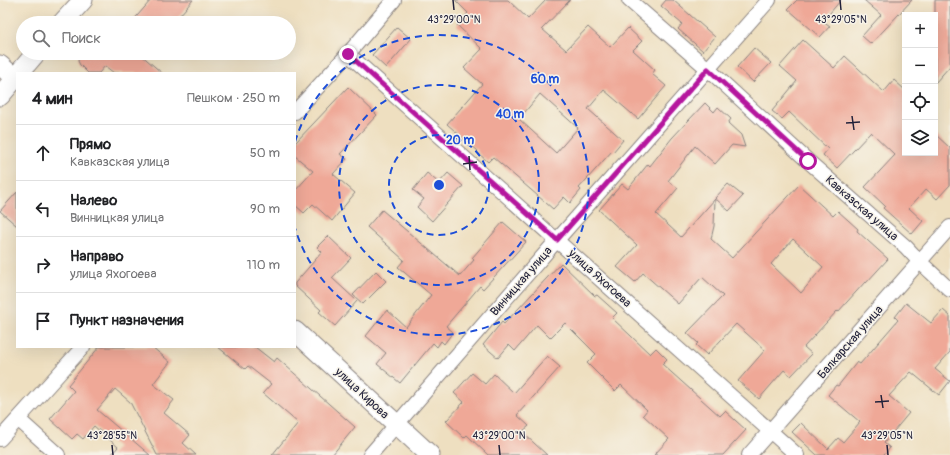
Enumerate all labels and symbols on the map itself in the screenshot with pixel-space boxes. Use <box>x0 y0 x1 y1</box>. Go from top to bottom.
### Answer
text: 43°29'00"N <box>428 14 481 26</box>
text: 43°29'05"N <box>815 14 867 26</box>
route end <box>339 45 357 63</box>
text: 60 m <box>531 72 560 87</box>
text: 40 m <box>495 107 525 122</box>
text: 20 m <box>446 133 474 148</box>
route start <box>799 152 817 170</box>
street label: Кавказская улица <box>822 173 902 244</box>
centre of rings <box>432 178 446 192</box>
street label: Винницкая улица <box>487 243 556 319</box>
street label: улица Яхогоева <box>564 245 635 311</box>
street label: Балкарская улица <box>814 302 887 382</box>
street label: улица Кирова <box>331 364 392 422</box>
text: 43°28'55"N <box>87 430 137 442</box>
text: 43°29'00"N <box>473 430 526 442</box>
text: 43°29'05"N <box>861 430 913 442</box>

